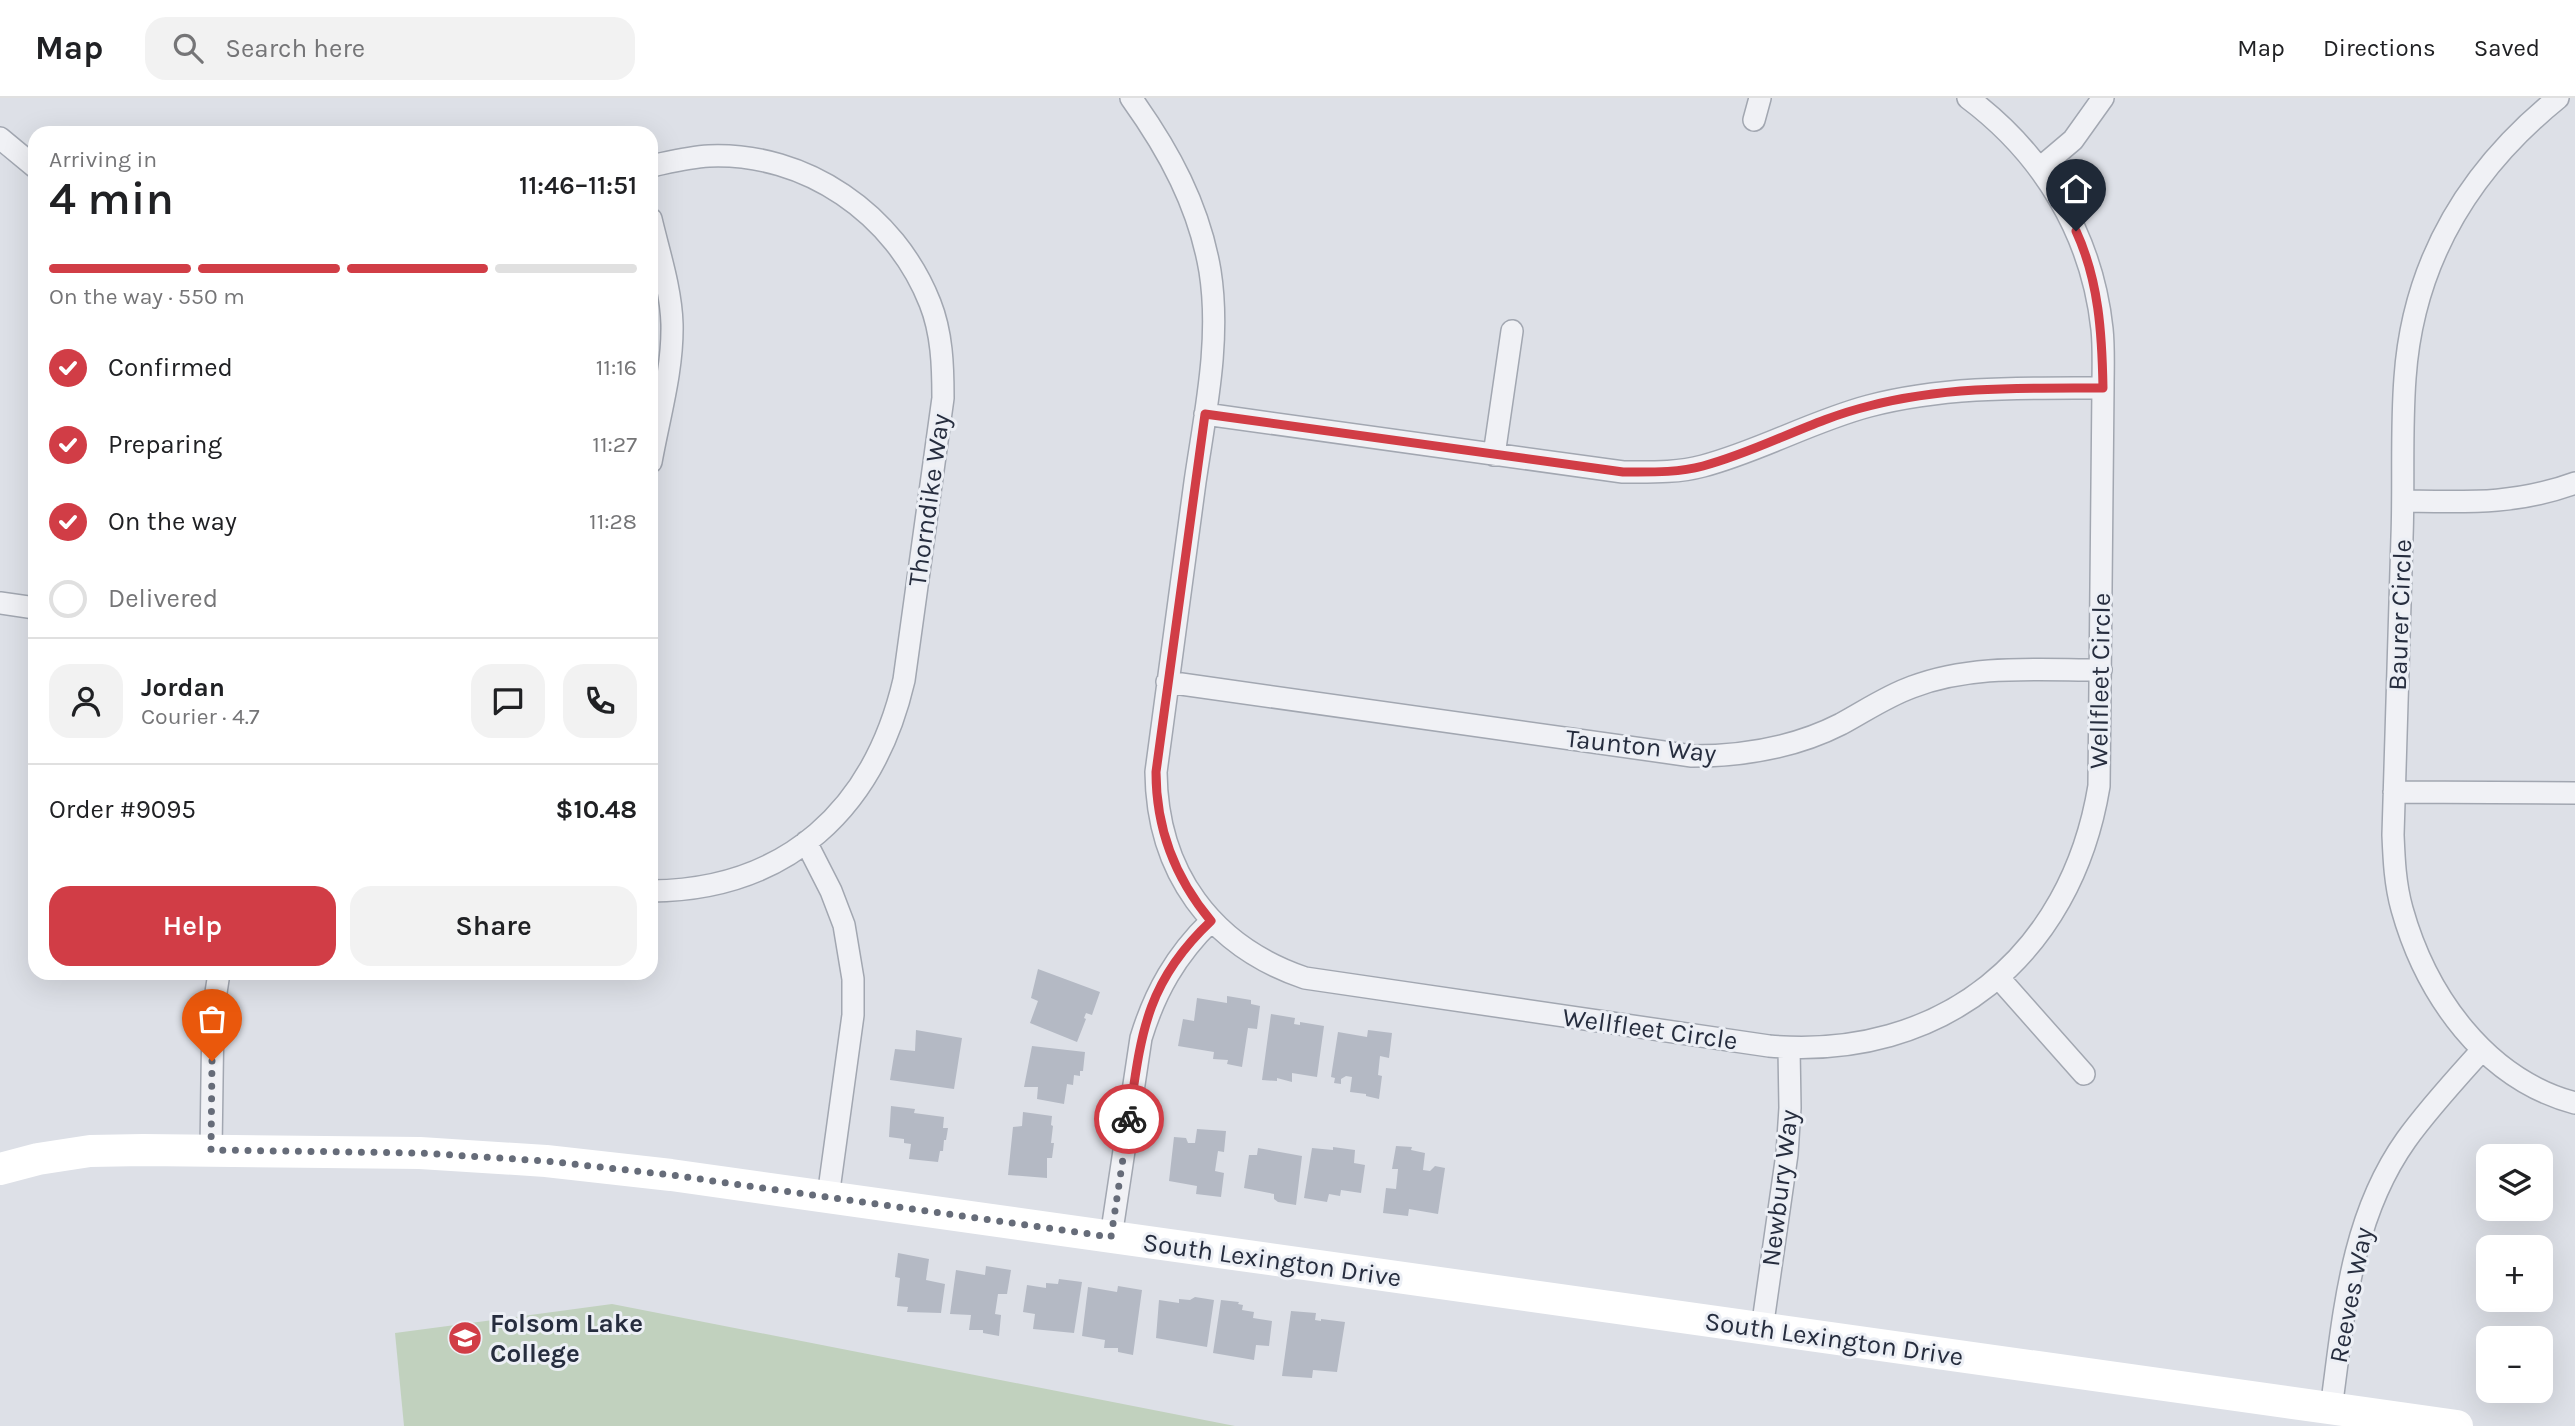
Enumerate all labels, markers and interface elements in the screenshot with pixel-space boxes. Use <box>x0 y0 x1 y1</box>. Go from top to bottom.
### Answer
search box <box>145 17 635 80</box>
text: Map <box>35 29 103 67</box>
icon: search <box>169 29 207 67</box>
text: Search here <box>225 33 365 64</box>
text: Map <box>2237 34 2285 62</box>
text: Directions <box>2323 34 2436 62</box>
text: Saved <box>2474 34 2540 62</box>
text: Arriving in <box>49 146 157 173</box>
pin <box>2046 159 2106 231</box>
text: 11:46–11:51 <box>519 170 637 201</box>
icon: home <box>2057 170 2095 208</box>
text: 4 min <box>49 172 174 226</box>
text: On the way · 550 m <box>49 283 245 310</box>
icon: check <box>49 349 87 387</box>
text: Confirmed <box>108 352 233 383</box>
text: 11:16 <box>596 354 637 381</box>
street label: Thorndike Way <box>902 412 956 588</box>
icon: check <box>49 426 87 464</box>
text: Preparing <box>108 429 222 460</box>
text: 11:27 <box>592 431 637 458</box>
icon: check <box>49 503 87 541</box>
text: On the way <box>108 506 237 537</box>
text: 11:28 <box>589 508 637 535</box>
street label: Baurer Circle <box>2382 539 2418 691</box>
text: Delivered <box>108 583 218 614</box>
street label: Wellfleet Circle <box>2083 593 2117 769</box>
button: person <box>49 664 123 738</box>
button: chat <box>471 664 545 738</box>
button: phone <box>563 664 637 738</box>
text: Jordan <box>141 672 225 703</box>
text: Courier · 4.7 <box>141 703 260 730</box>
street label: Taunton Way <box>1564 723 1718 769</box>
text: Order #9095 <box>49 794 196 825</box>
text: $10.48 <box>556 794 637 825</box>
button: Help <box>49 886 336 966</box>
button: Share <box>350 886 637 966</box>
pin <box>182 989 242 1061</box>
icon: bag <box>193 1000 231 1038</box>
street label: Wellfleet Circle <box>1561 1001 1739 1057</box>
courier <box>1094 1084 1164 1154</box>
icon: bike <box>1110 1100 1148 1138</box>
street label: Newbury Way <box>1755 1108 1805 1268</box>
map controls <box>2476 1144 2553 1403</box>
button: layers <box>2476 1144 2553 1221</box>
street label: Reeves Way <box>2323 1224 2379 1366</box>
street label: South Lexington Drive <box>1141 1227 1403 1293</box>
button: + <box>2476 1235 2553 1312</box>
street label: South Lexington Drive <box>1703 1306 1965 1372</box>
place label: Folsom Lake College <box>490 1308 643 1369</box>
school or university icon: Folsom Lake College <box>446 1319 484 1357</box>
button: − <box>2476 1326 2553 1403</box>

